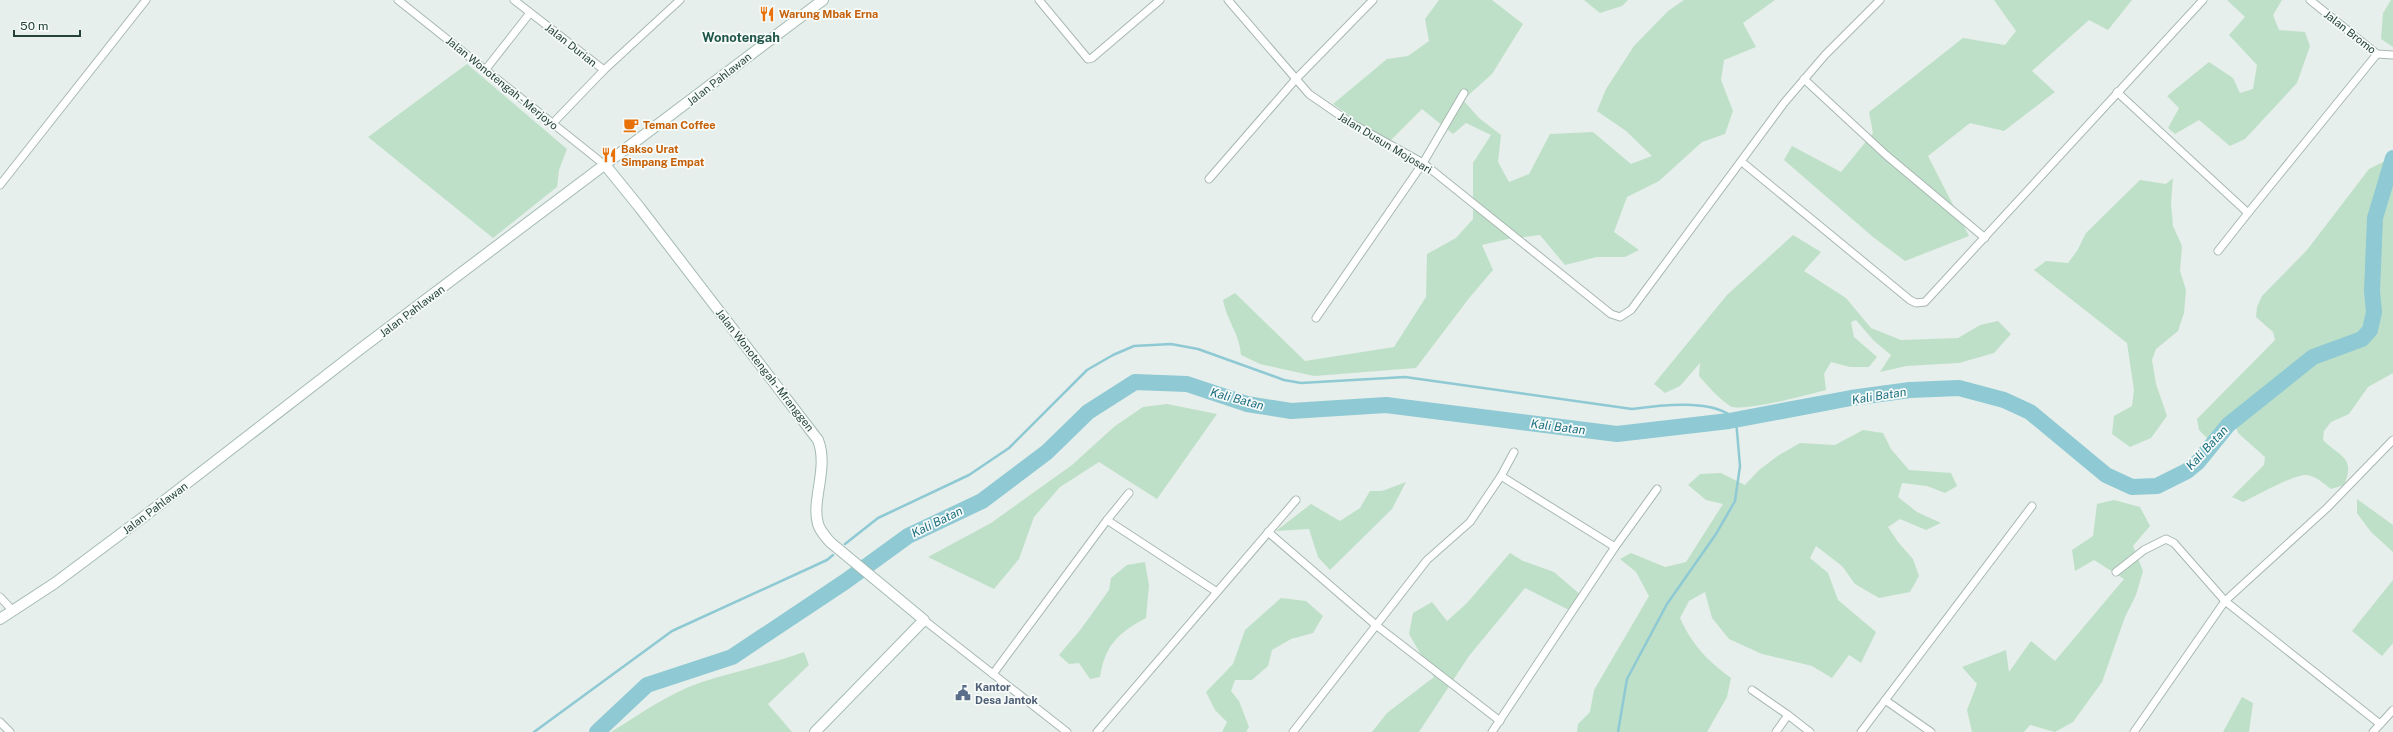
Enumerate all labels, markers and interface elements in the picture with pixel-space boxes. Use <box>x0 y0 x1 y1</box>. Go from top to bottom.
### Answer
restaurant icon: Warung Mbak Erna <box>758 5 776 23</box>
place label: Warung Mbak Erna <box>779 8 878 20</box>
street label: Jalan Bromo <box>2322 8 2378 56</box>
scale bar <box>14 12 80 38</box>
text: 50 m <box>20 19 48 33</box>
street label: Jalan Durian <box>543 21 599 69</box>
district label: Wonotengah <box>702 30 780 45</box>
street label: Jalan Wonotengah - Merjoyo <box>444 34 560 132</box>
street label: Jalan Pahlawan <box>685 50 753 108</box>
street label: Jalan Dusun Mojosari <box>1336 110 1434 176</box>
cafe icon: Teman Coffee <box>622 116 640 134</box>
place label: Teman Coffee <box>643 119 716 131</box>
place label: Bakso Urat Simpang Empat <box>621 143 705 168</box>
restaurant icon: Bakso Urat Simpang Empat <box>600 146 618 164</box>
street label: Jalan Pahlawan <box>377 283 447 339</box>
street label: Jalan Wonotengah - Mranggen <box>714 307 816 433</box>
water label: Kali Batan <box>1209 385 1266 413</box>
water label: Kali Batan <box>1851 385 1908 407</box>
water label: Kali Batan <box>1530 417 1586 437</box>
water label: Kali Batan <box>2183 423 2231 473</box>
street label: Jalan Pahlawan <box>120 480 190 536</box>
water label: Kali Batan <box>909 504 965 540</box>
place label: Kantor Desa Jantok <box>975 681 1038 706</box>
public building icon: Kantor Desa Jantok <box>954 684 972 702</box>

